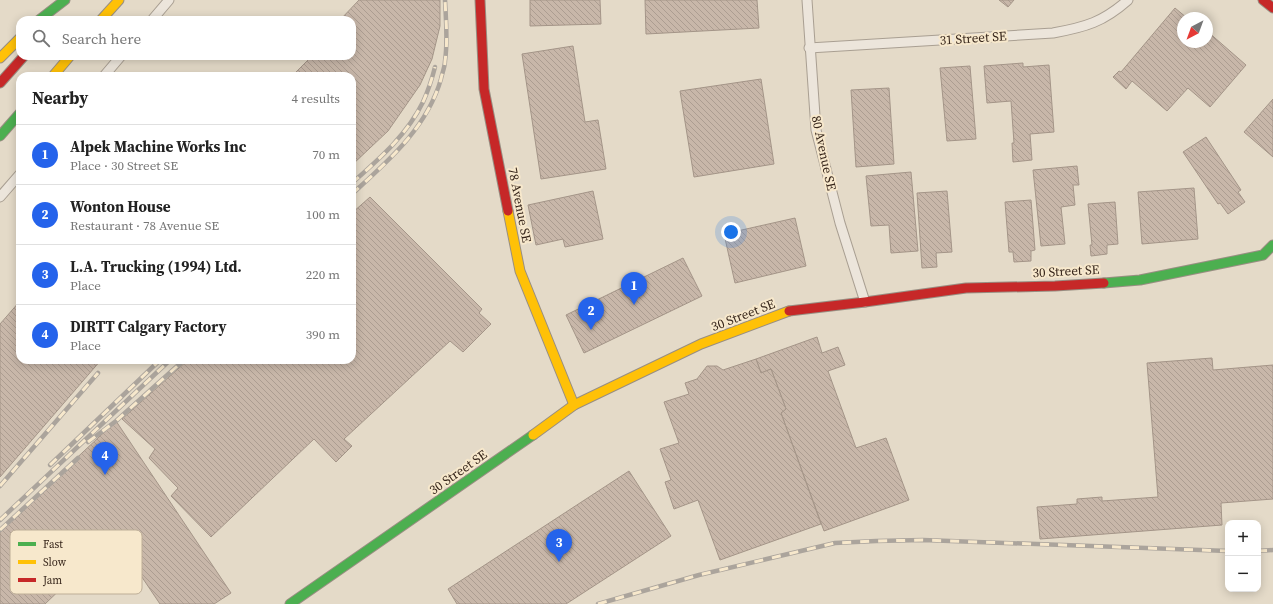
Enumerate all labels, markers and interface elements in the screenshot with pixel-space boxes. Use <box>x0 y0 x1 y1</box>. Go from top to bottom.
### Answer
north arrow <box>1177 12 1213 48</box>
search box <box>16 16 356 60</box>
icon: search <box>30 27 52 49</box>
street label: 31 Street SE <box>939 27 1007 49</box>
text: Search here <box>62 28 141 49</box>
text: Nearby <box>32 86 88 110</box>
text: 4 results <box>292 90 340 107</box>
street label: 80 Avenue SE <box>808 114 840 192</box>
text: Alpek Machine Works Inc <box>70 136 246 157</box>
text: 1 <box>41 146 49 163</box>
text: 70 m <box>312 146 340 163</box>
text: Place · 30 Street SE <box>70 157 178 174</box>
street label: 78 Avenue SE <box>504 166 536 244</box>
text: Wonton House <box>70 196 171 217</box>
text: 2 <box>41 206 49 223</box>
text: 100 m <box>306 206 340 223</box>
text: Restaurant · 78 Avenue SE <box>70 217 219 234</box>
your location <box>721 222 741 242</box>
text: L.A. Trucking (1994) Ltd. <box>70 256 242 277</box>
street label: 30 Street SE <box>1032 261 1100 281</box>
text: 3 <box>41 266 49 283</box>
text: 220 m <box>306 266 340 283</box>
pin: 1 <box>621 272 647 305</box>
text: Place <box>70 277 101 294</box>
street label: 30 Street SE <box>709 295 777 335</box>
pin: 2 <box>578 297 604 330</box>
text: DIRTT Calgary Factory <box>70 316 227 337</box>
text: 4 <box>41 326 49 343</box>
text: 390 m <box>306 326 340 343</box>
text: Place <box>70 337 101 354</box>
pin: 4 <box>92 442 118 475</box>
street label: 30 Street SE <box>426 446 490 498</box>
map controls <box>1225 520 1261 592</box>
button: + <box>1225 520 1261 556</box>
pin: 3 <box>546 529 572 562</box>
legend <box>10 530 142 594</box>
text: Fast <box>43 537 63 552</box>
text: Slow <box>43 555 67 570</box>
button: − <box>1225 556 1261 592</box>
text: Jam <box>42 573 62 588</box>

